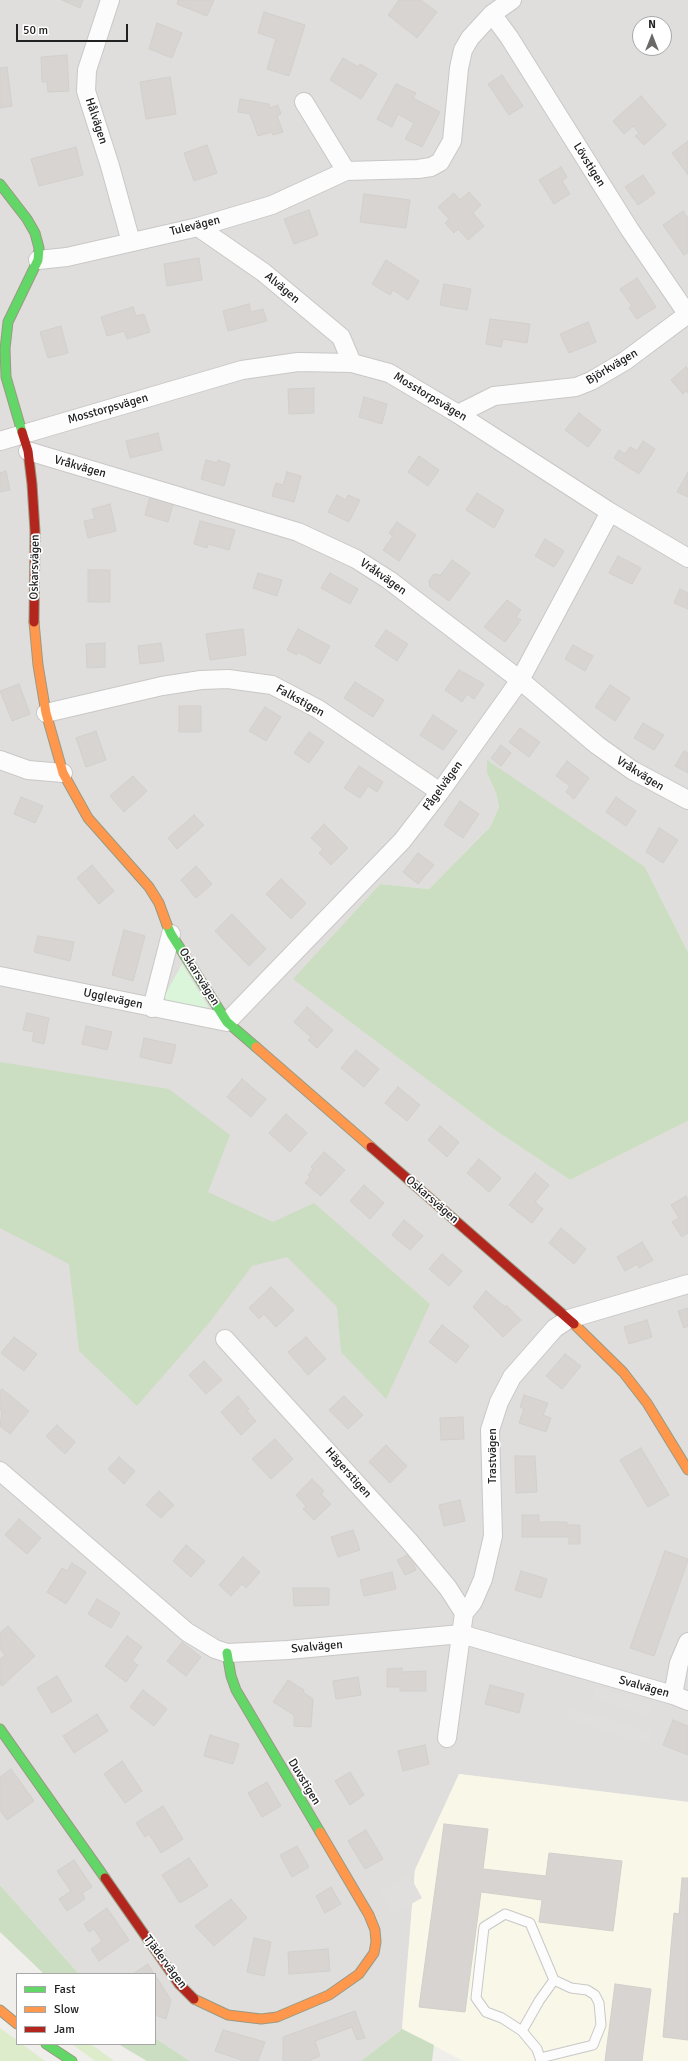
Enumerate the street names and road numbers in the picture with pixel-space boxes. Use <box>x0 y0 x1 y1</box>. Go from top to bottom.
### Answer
street label: Hålvägen <box>82 96 110 146</box>
street label: Lövstigen <box>570 140 608 190</box>
street label: Tulevägen <box>168 213 222 239</box>
street label: Alvägen <box>262 269 302 307</box>
street label: Björkvägen <box>584 346 640 388</box>
street label: Mosstorpsvägen <box>391 369 469 425</box>
street label: Mosstorpsvägen <box>66 391 150 427</box>
street label: Vråkvägen <box>52 453 108 481</box>
street label: Oskarsvägen <box>27 534 43 600</box>
street label: Vråkvägen <box>357 556 409 598</box>
street label: Falkstigen <box>273 682 327 720</box>
street label: Vråkvägen <box>614 754 666 794</box>
street label: Fågelvägen <box>420 758 466 814</box>
street label: Oskarsvägen <box>176 946 222 1008</box>
street label: Ugglevägen <box>82 986 144 1012</box>
street label: Oskarsvägen <box>403 1173 461 1227</box>
street label: Trastvägen <box>486 1428 500 1484</box>
street label: Hägerstigen <box>322 1445 374 1501</box>
street label: Svalvägen <box>291 1638 343 1656</box>
street label: Svalvägen <box>617 1673 671 1701</box>
street label: Duvstigen <box>285 1756 323 1808</box>
street label: Tjädervägen <box>140 1933 190 1991</box>

